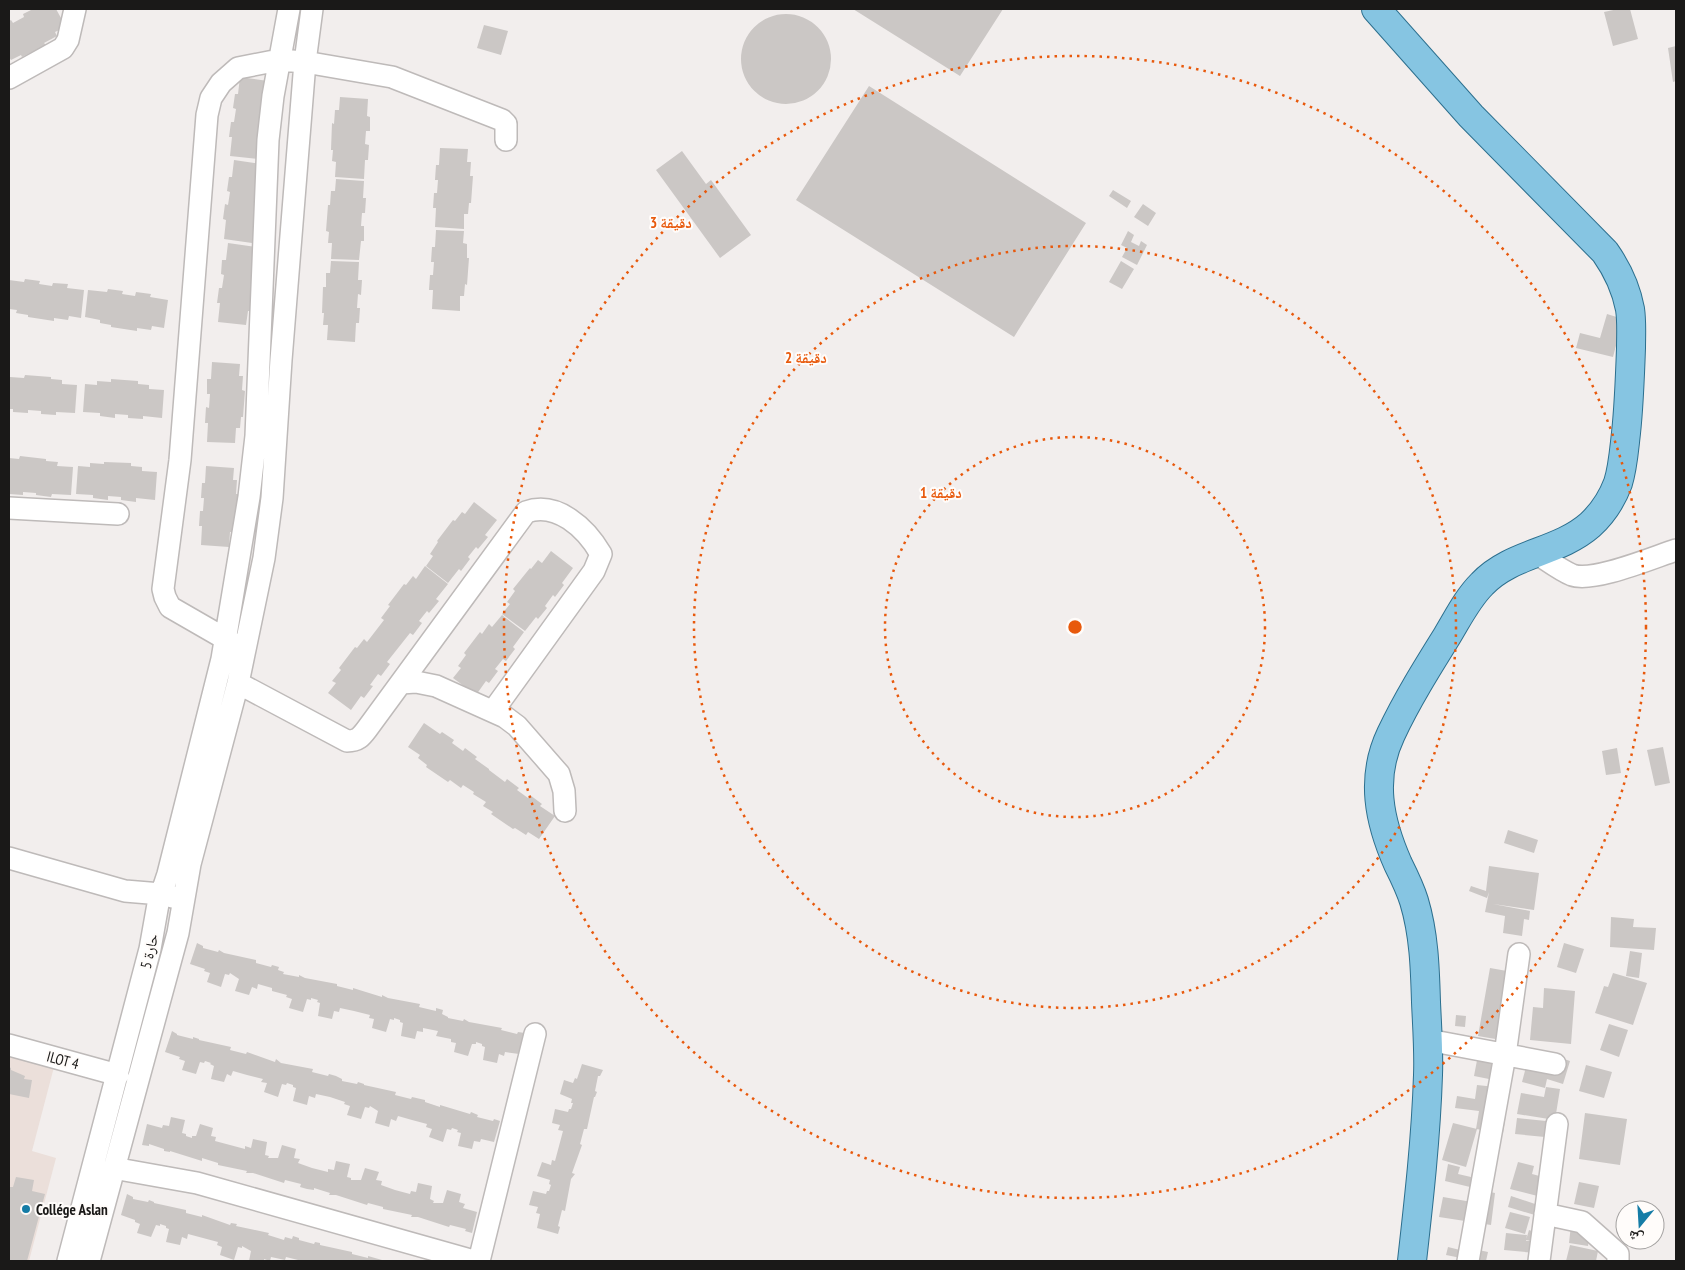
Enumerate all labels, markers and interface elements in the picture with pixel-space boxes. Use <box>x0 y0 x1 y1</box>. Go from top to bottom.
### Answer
text: 3 دقيقة <box>650 213 692 232</box>
text: 2 دقيقة <box>785 348 827 367</box>
text: 1 دقيقة <box>920 483 962 502</box>
centre of rings <box>1066 618 1084 636</box>
street label: حارة 5 <box>136 931 162 970</box>
street label: ILOT 4 <box>45 1047 81 1073</box>
place label: Collége Aslan <box>36 1200 108 1219</box>
north arrow <box>1615 1200 1665 1250</box>
marker: Collége Aslan <box>20 1203 32 1215</box>
text: ش <box>1626 1226 1646 1248</box>

